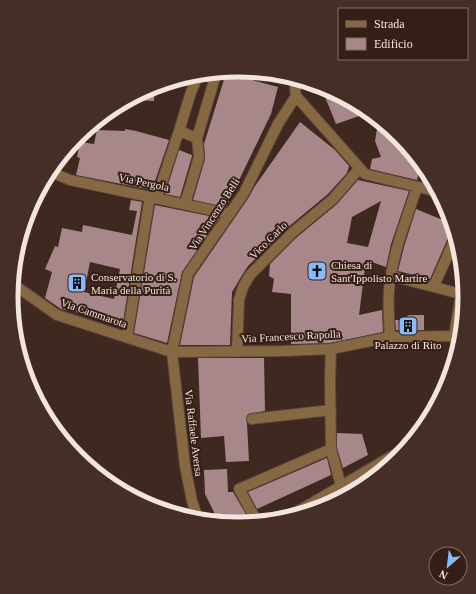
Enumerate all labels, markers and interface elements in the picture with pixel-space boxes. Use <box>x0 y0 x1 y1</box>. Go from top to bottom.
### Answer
legend <box>338 8 468 60</box>
text: Strada <box>374 17 405 31</box>
text: Edificio <box>374 37 413 51</box>
street label: Via Pergola <box>118 171 170 193</box>
street label: Via Vincenzo Belli <box>186 176 242 252</box>
street label: Vico Carlo <box>247 218 290 261</box>
place label: Chiesa di Sant'Ippolisto Martire <box>331 259 428 284</box>
church icon: Chiesa di Sant'Ippolisto Martire <box>306 260 328 282</box>
place label: Conservatorio di S. Maria della Purità <box>91 271 176 296</box>
building icon: Conservatorio di S. Maria della Purità <box>66 272 88 294</box>
street label: Via Cammarota <box>59 296 129 330</box>
building icon: Palazzo di Rito <box>397 315 419 337</box>
street label: Via Francesco Rapolla <box>241 327 341 345</box>
place label: Palazzo di Rito <box>374 339 442 351</box>
street label: Via Raffaele Aversa <box>183 389 205 477</box>
north arrow <box>428 546 468 586</box>
text: N <box>437 568 450 582</box>

